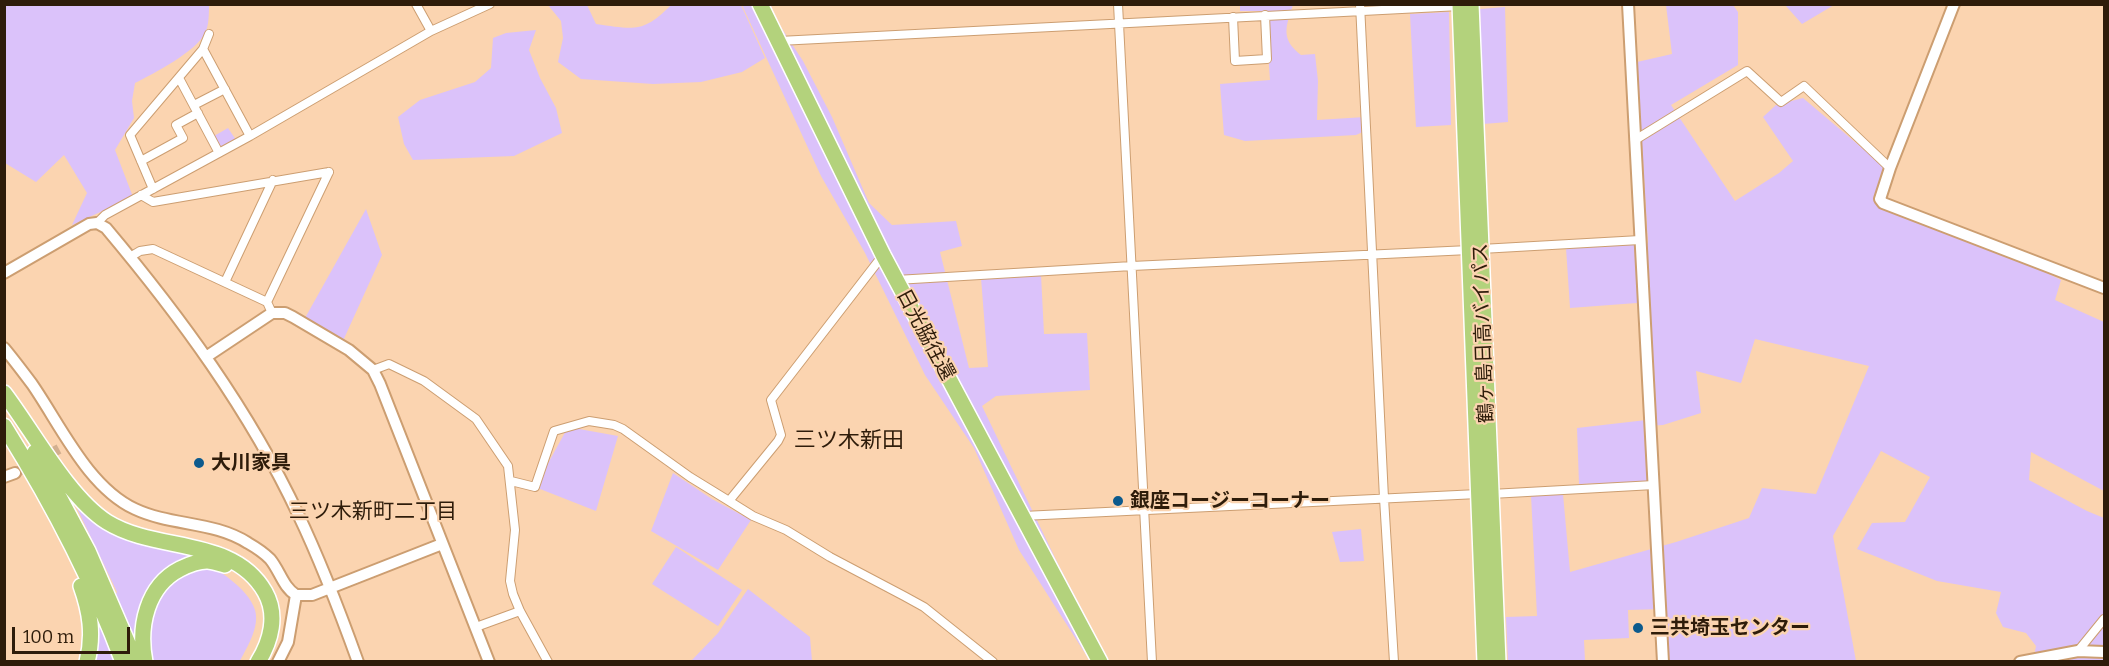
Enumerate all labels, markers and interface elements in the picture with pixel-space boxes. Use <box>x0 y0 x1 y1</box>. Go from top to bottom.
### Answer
street label: 鶴ヶ島日高バイパス <box>1469 243 1499 423</box>
street label: 日光脇往還 <box>891 285 959 385</box>
district label: 三ツ木新田 <box>794 428 904 454</box>
place label: 大川家具 <box>211 451 291 475</box>
marker: 大川家具 <box>192 456 206 470</box>
place label: 銀座コージーコーナー <box>1130 489 1330 513</box>
marker: 銀座コージーコーナー <box>1111 494 1125 508</box>
district label: 三ツ木新町二丁目 <box>289 499 457 525</box>
scale bar <box>15 615 134 653</box>
place label: 三共埼玉センター <box>1650 616 1810 640</box>
marker: 三共埼玉センター <box>1631 621 1645 635</box>
text: 100 m <box>23 626 74 648</box>

